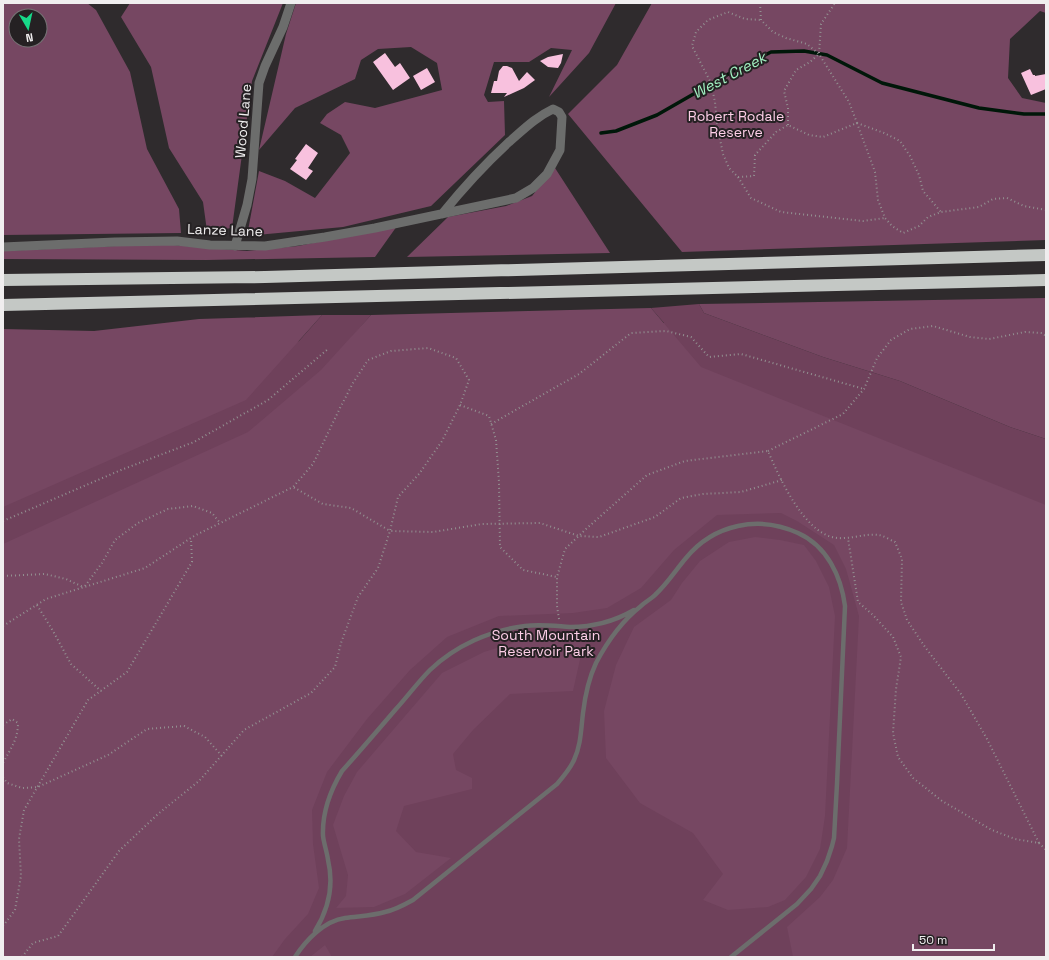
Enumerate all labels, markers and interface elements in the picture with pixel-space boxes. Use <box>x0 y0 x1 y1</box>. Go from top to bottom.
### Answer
north arrow <box>8 8 48 48</box>
text: N <box>25 30 34 45</box>
water label: West Creek <box>689 47 771 102</box>
street label: Wood Lane <box>231 83 255 159</box>
park label: Robert Rodale Reserve <box>688 107 784 141</box>
street label: Lanze Lane <box>187 220 263 240</box>
park label: South Mountain Reservoir Park <box>492 626 600 660</box>
scale bar <box>913 926 994 952</box>
text: 50 m <box>919 932 947 948</box>

